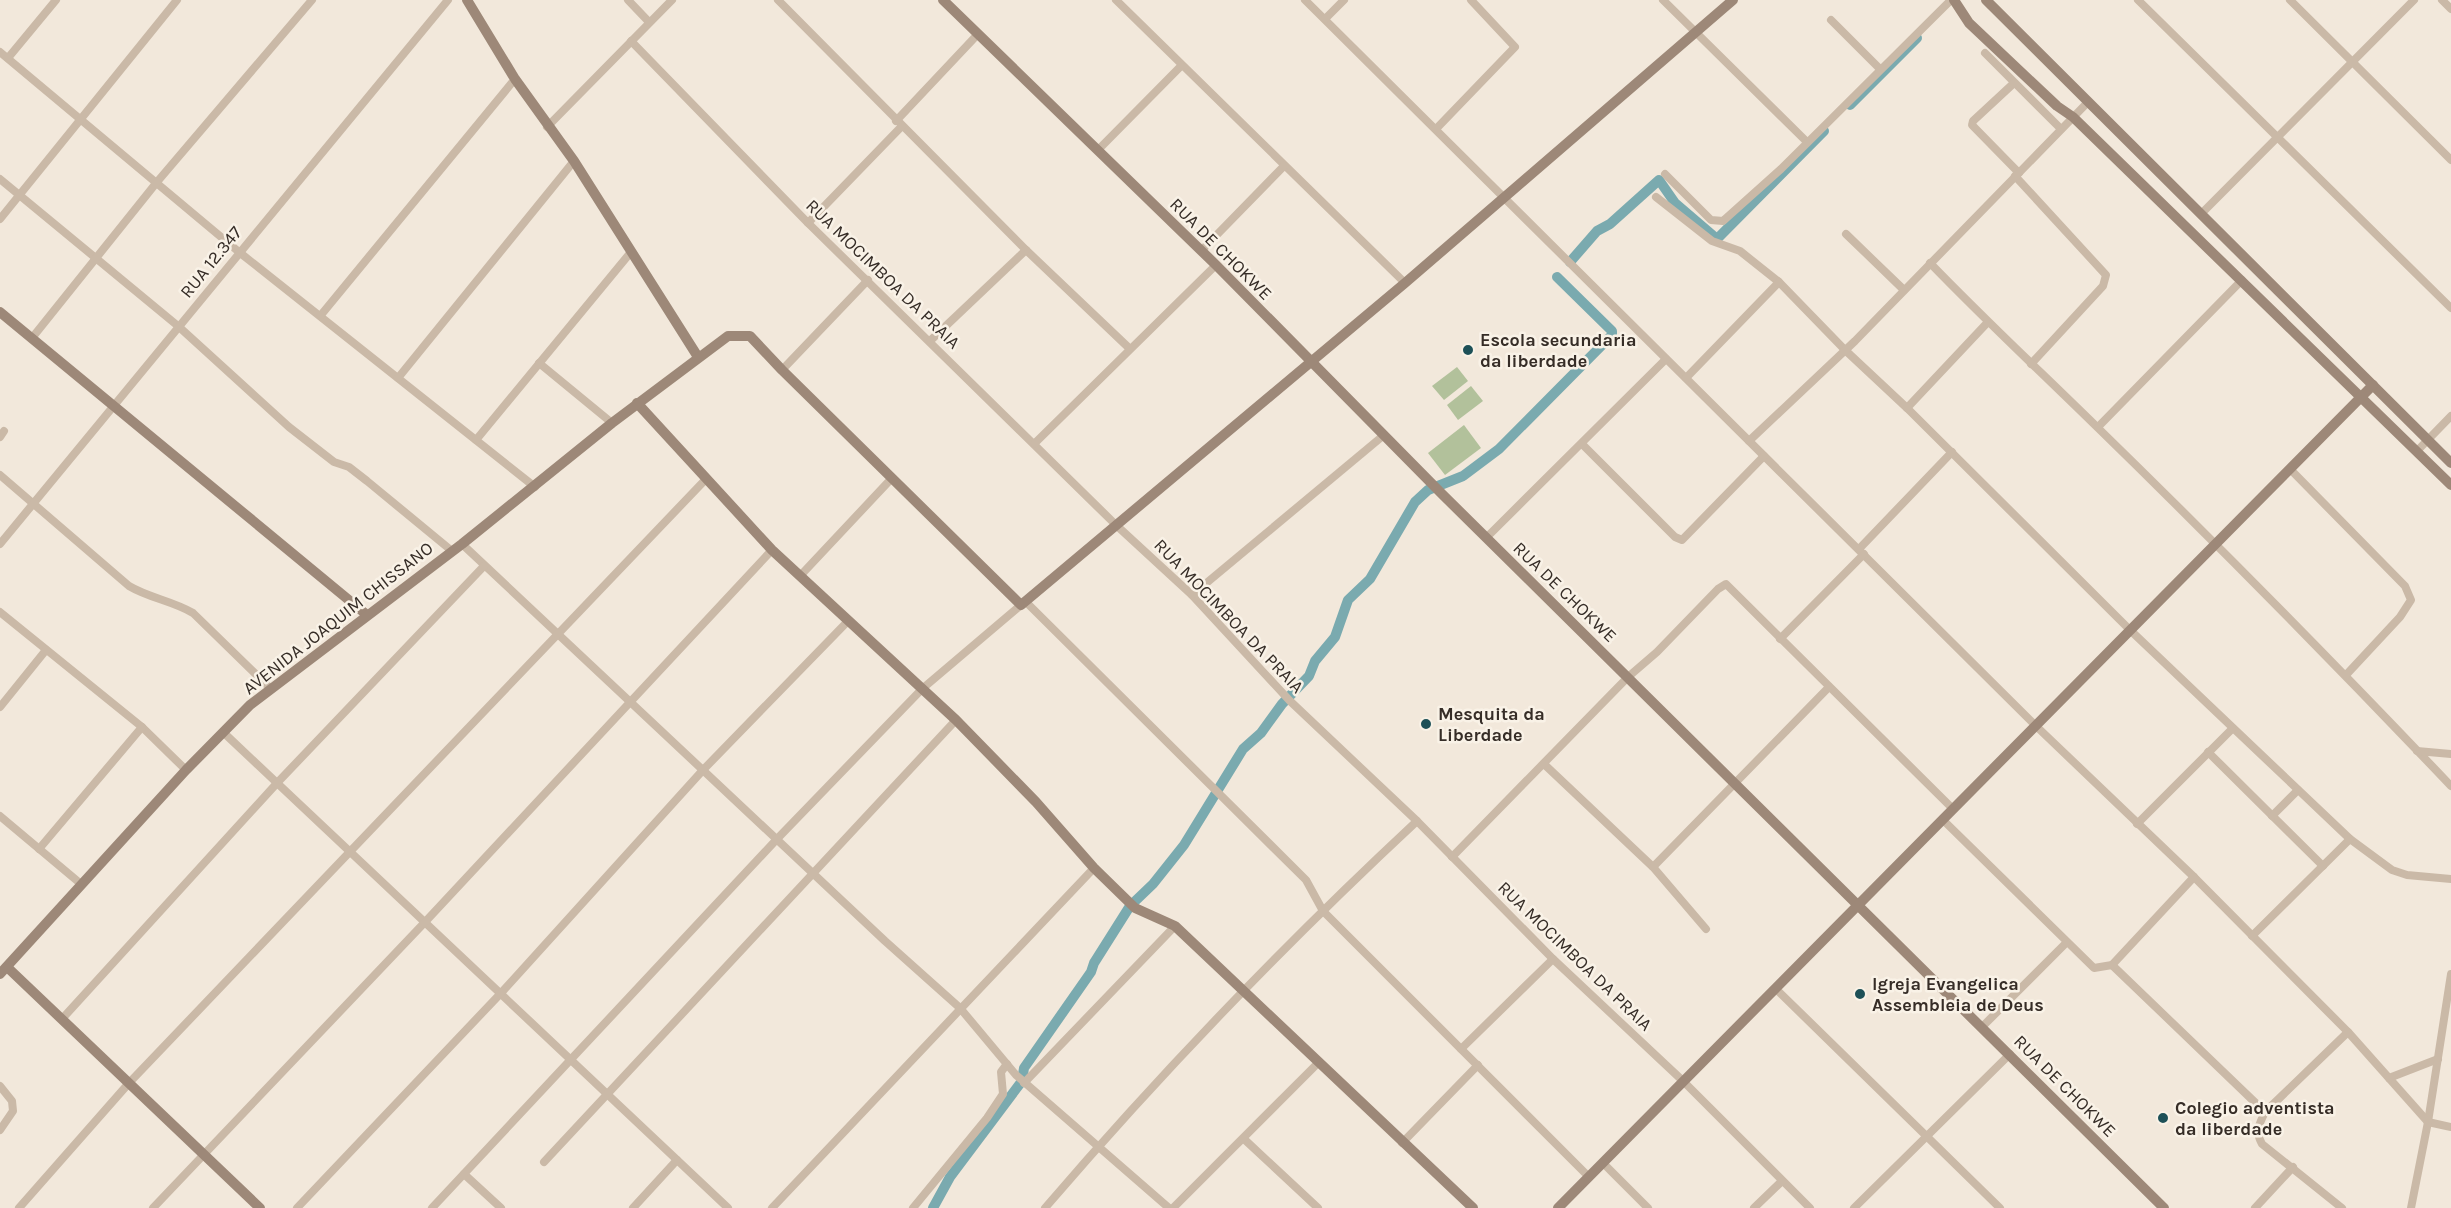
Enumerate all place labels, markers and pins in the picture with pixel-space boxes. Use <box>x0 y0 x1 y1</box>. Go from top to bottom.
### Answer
place label: Escola secundaria da liberdade <box>1480 329 1636 372</box>
marker: Escola secundaria da liberdade <box>1461 343 1475 357</box>
place label: Mesquita da Liberdade <box>1438 703 1545 746</box>
marker: Mesquita da Liberdade <box>1419 717 1433 731</box>
place label: Igreja Evangelica Assembleia de Deus <box>1872 973 2044 1016</box>
marker: Igreja Evangelica Assembleia de Deus <box>1853 987 1867 1001</box>
place label: Colegio adventista da liberdade <box>2175 1097 2335 1140</box>
marker: Colegio adventista da liberdade <box>2156 1111 2170 1125</box>

